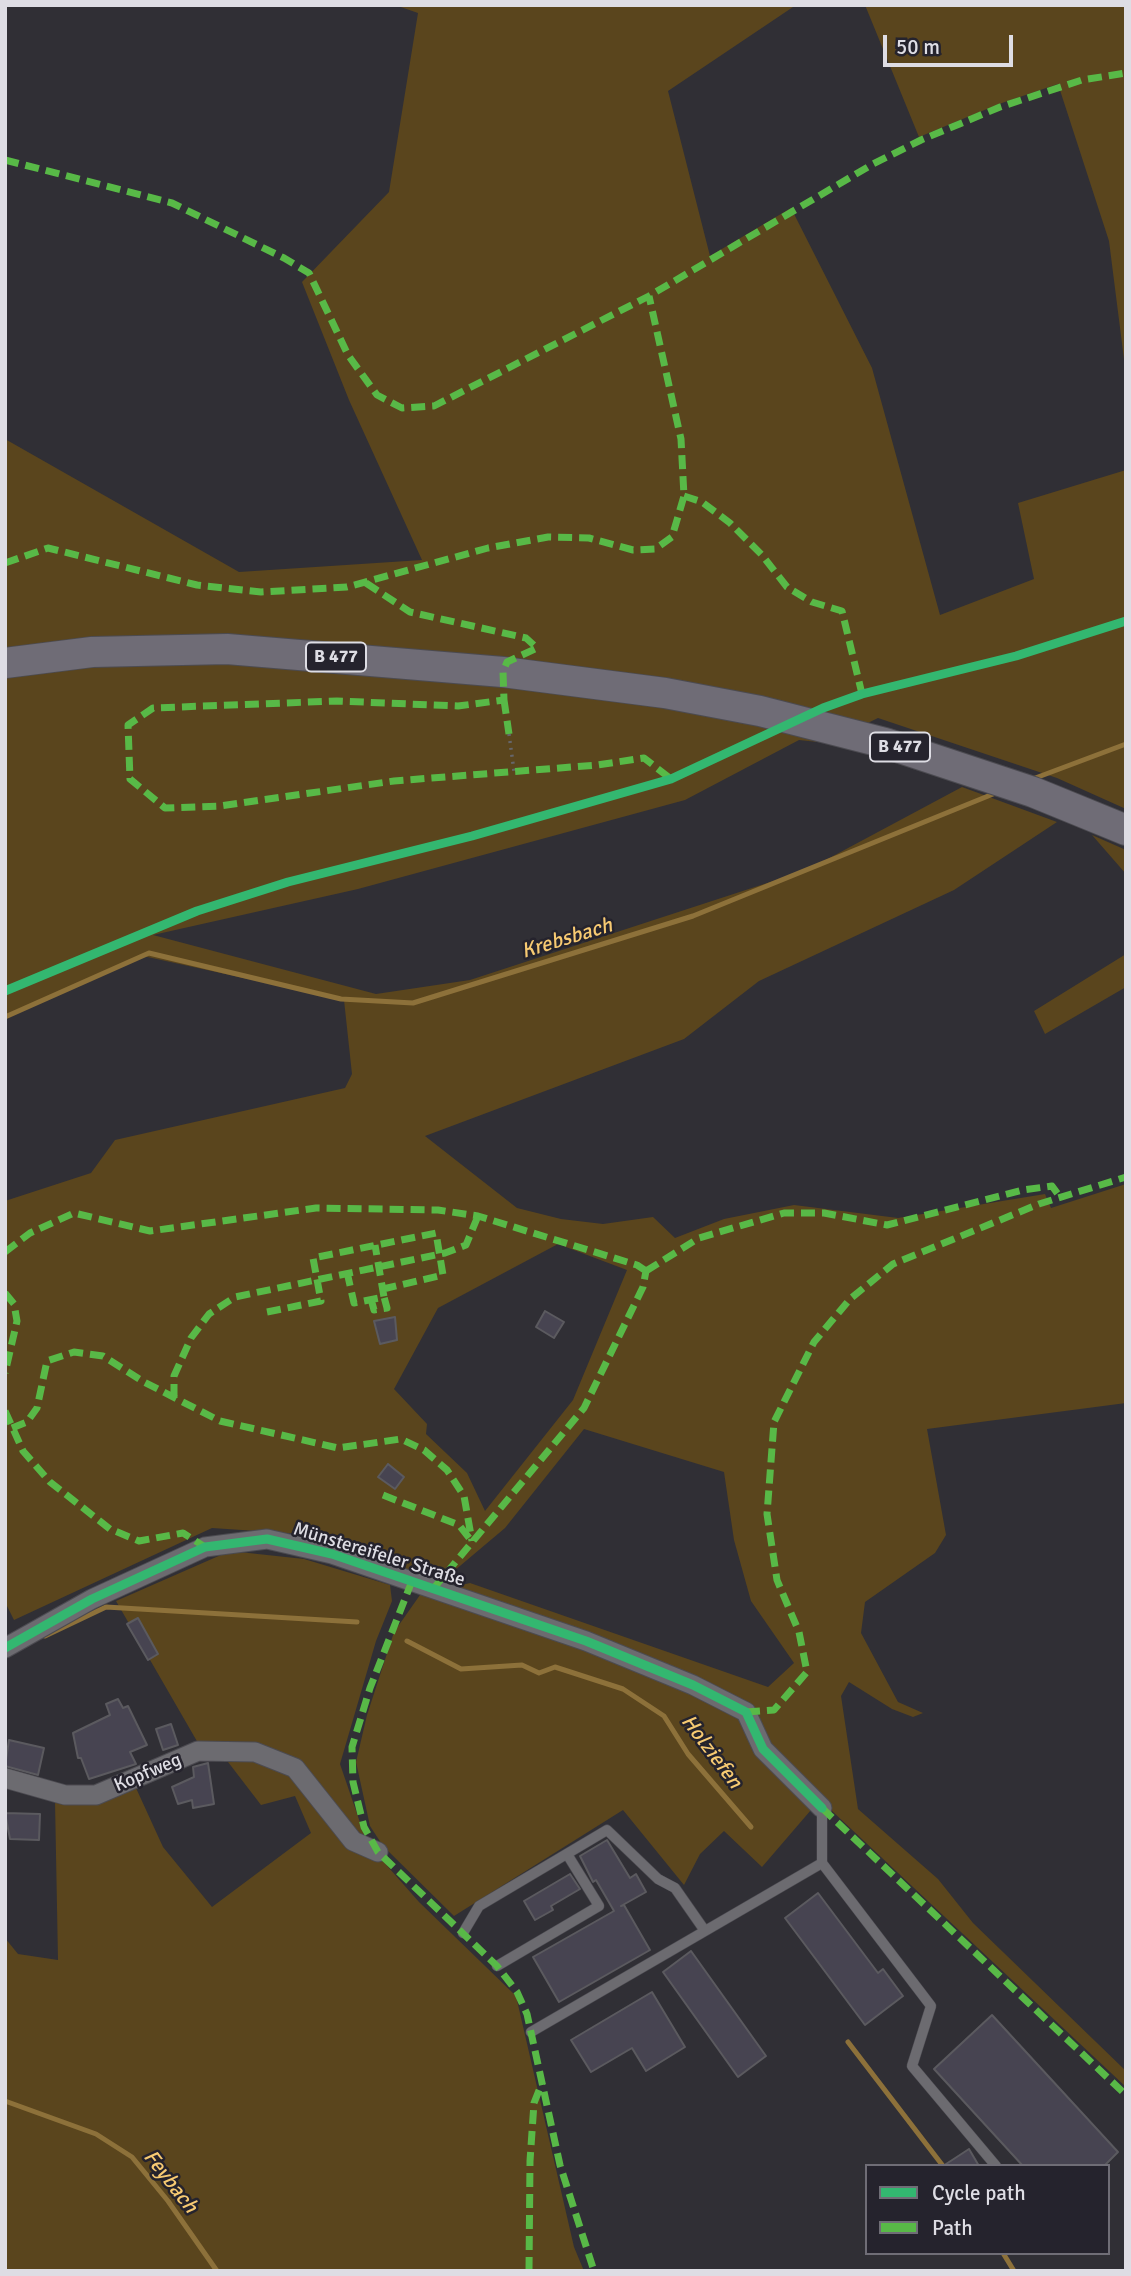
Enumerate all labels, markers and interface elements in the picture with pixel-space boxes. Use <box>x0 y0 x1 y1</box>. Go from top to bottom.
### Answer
scale bar <box>886 21 1016 65</box>
text: 50 m <box>896 34 940 60</box>
road number: B 477 <box>306 642 366 672</box>
road number: B 477 <box>870 732 930 762</box>
water label: Krebsbach <box>519 913 615 965</box>
street label: Münstereifeler Straße <box>290 1518 468 1592</box>
water label: Holziefen <box>675 1710 747 1794</box>
street label: Kopfweg <box>111 1749 185 1797</box>
water label: Feybach <box>137 2145 203 2219</box>
legend <box>865 2164 1110 2255</box>
text: Cycle path <box>932 2180 1026 2206</box>
text: Path <box>932 2215 973 2241</box>

